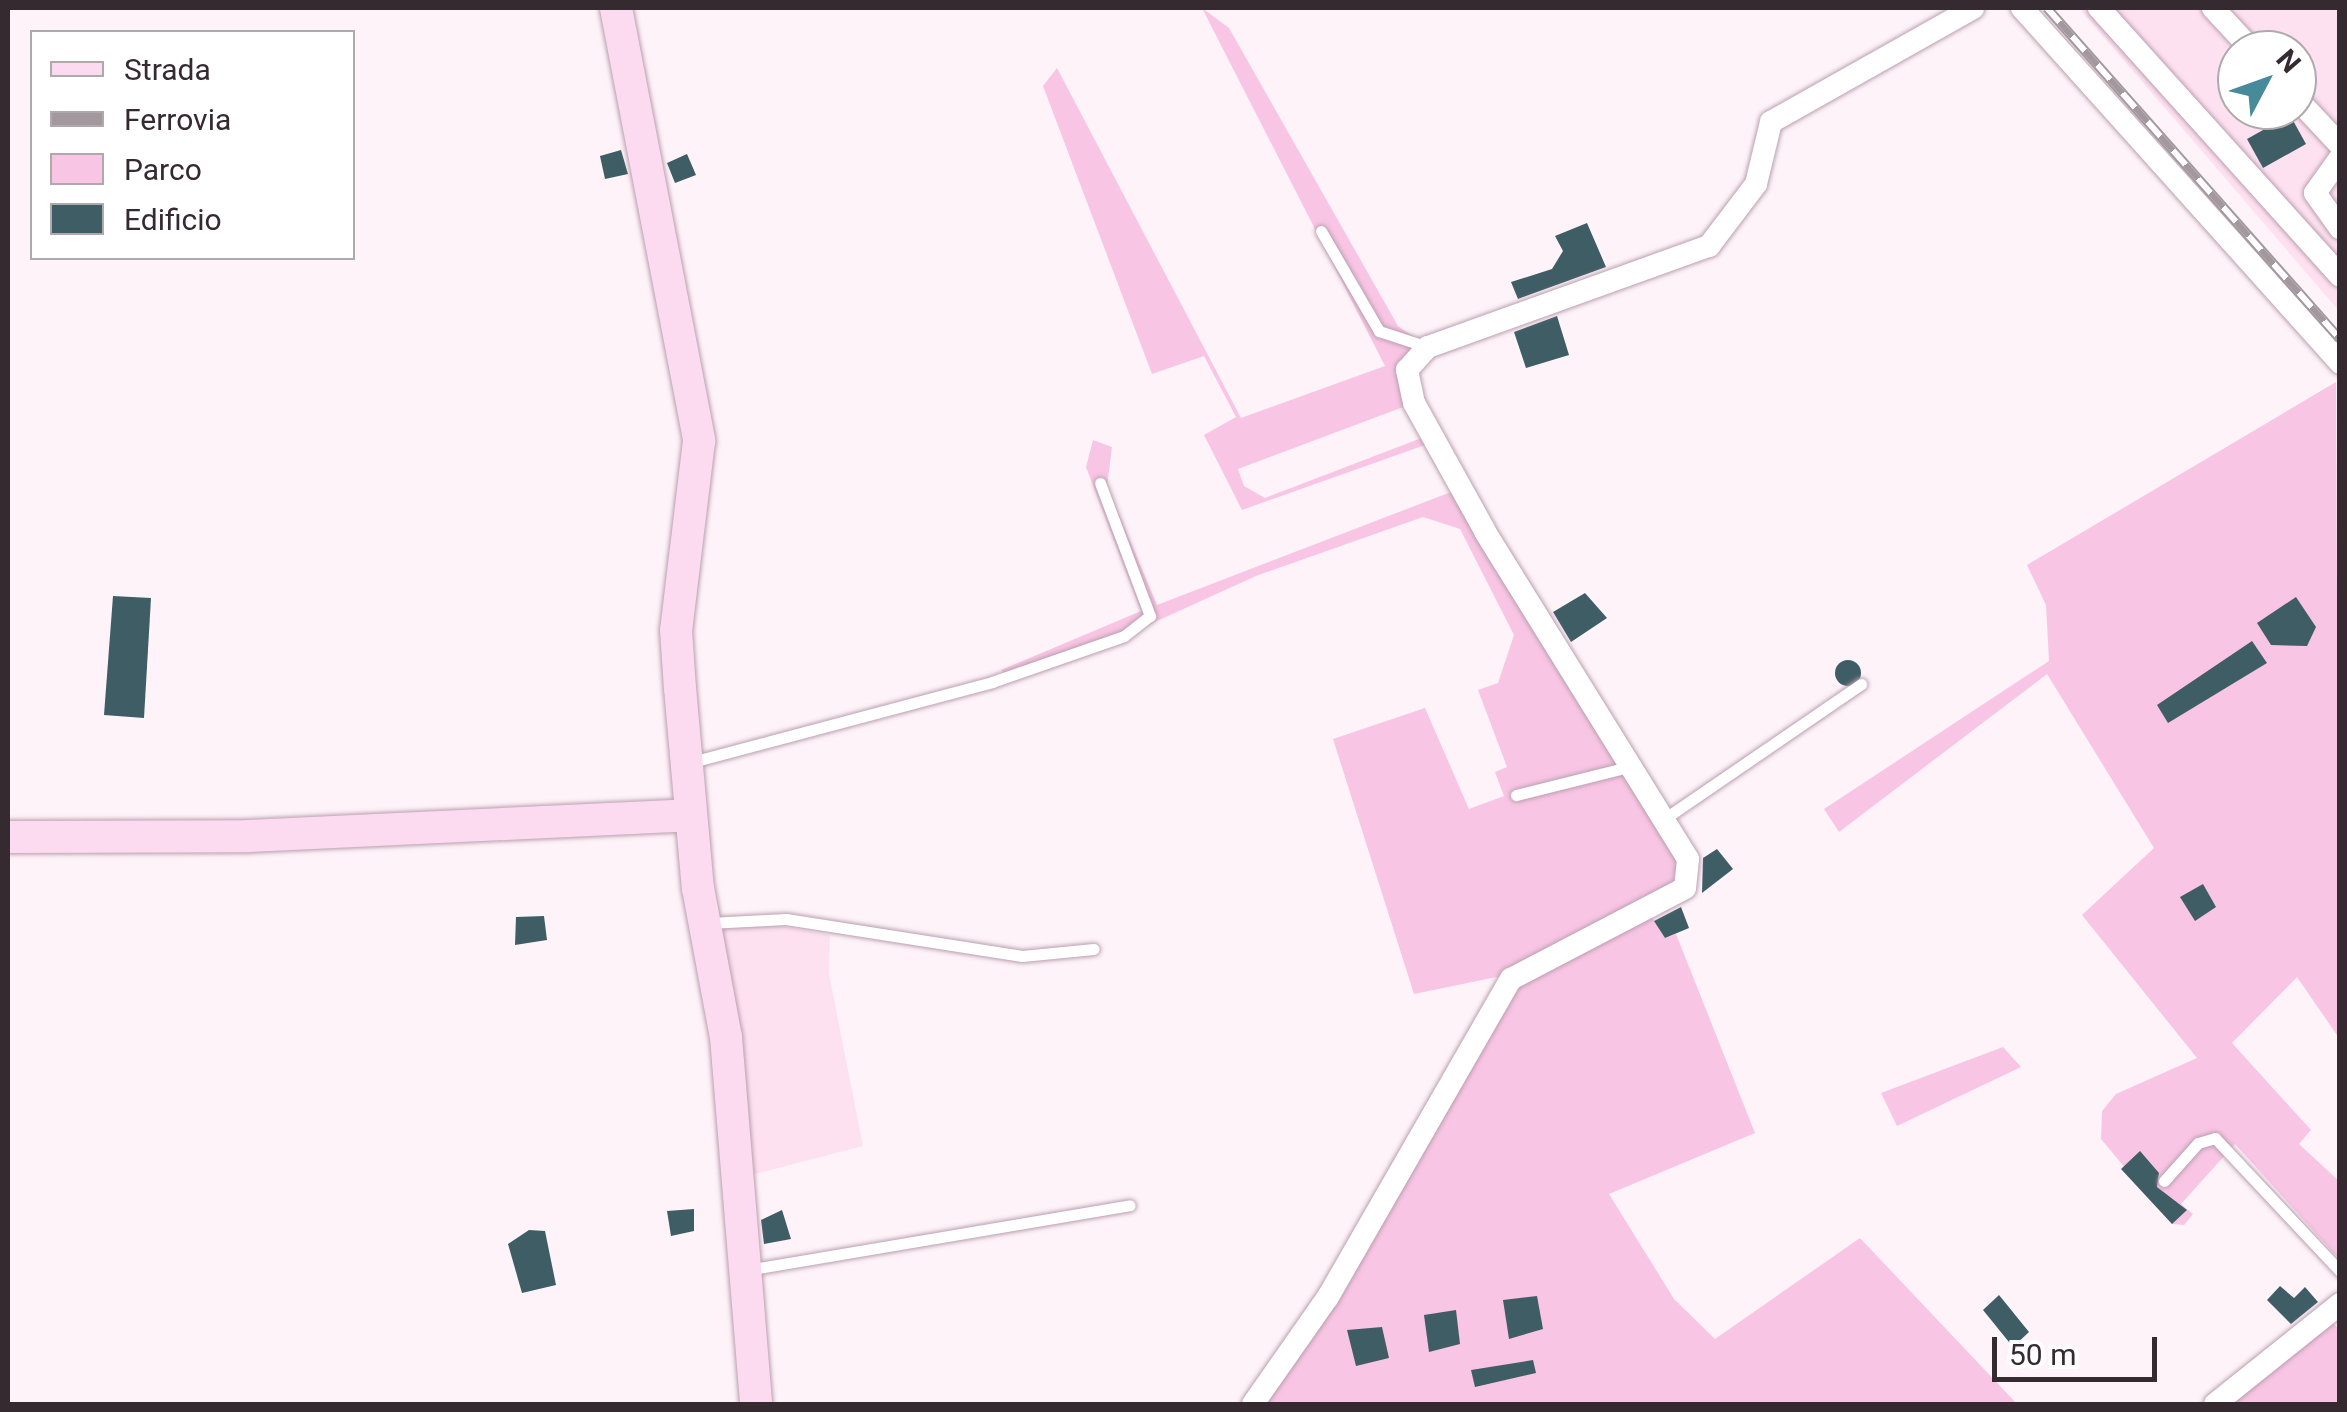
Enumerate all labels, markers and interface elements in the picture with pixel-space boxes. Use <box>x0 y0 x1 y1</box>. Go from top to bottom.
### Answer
legend <box>30 30 355 260</box>
north arrow <box>2217 30 2317 130</box>
text: N <box>2270 43 2307 80</box>
text: Strada <box>124 52 211 87</box>
text: Ferrovia <box>124 102 231 137</box>
text: Parco <box>124 152 202 187</box>
text: Edificio <box>124 202 222 237</box>
scale bar <box>1997 1317 2162 1379</box>
text: 50 m <box>2009 1337 2076 1372</box>

